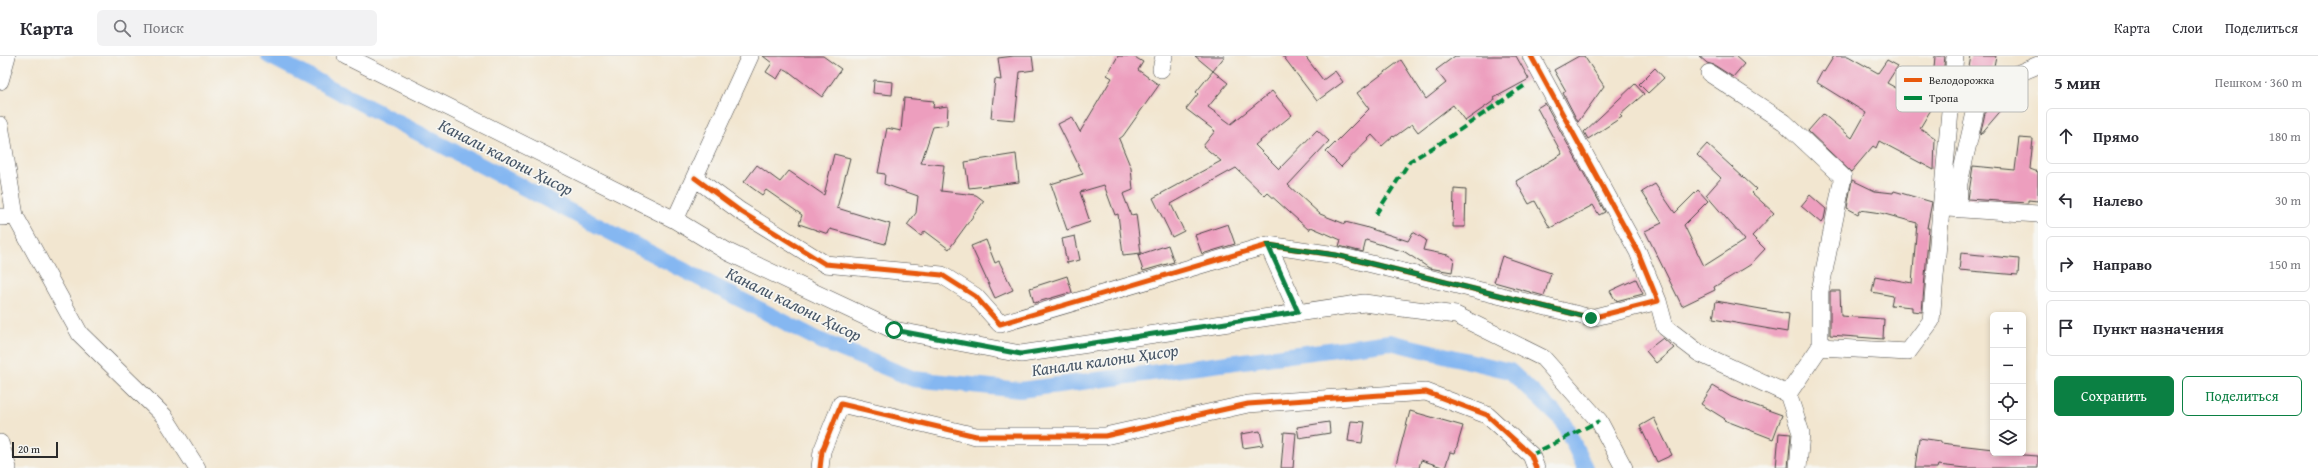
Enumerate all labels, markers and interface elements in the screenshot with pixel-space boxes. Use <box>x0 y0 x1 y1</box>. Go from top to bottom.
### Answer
search box <box>97 10 377 46</box>
text: Карта <box>20 14 73 42</box>
icon: search <box>111 17 133 39</box>
text: Поиск <box>143 17 184 38</box>
text: Карта <box>2114 18 2150 38</box>
text: Слои <box>2172 18 2203 38</box>
text: Поделиться <box>2225 18 2298 38</box>
legend <box>1896 66 2028 112</box>
text: 5 мин <box>2054 70 2100 95</box>
text: Велодорожка <box>1929 72 1995 88</box>
text: Пешком · 360 m <box>2215 73 2302 92</box>
text: Тропа <box>1929 90 1959 106</box>
water label: Канали калони Ҳисор <box>435 112 578 201</box>
icon: ahead <box>2055 125 2077 147</box>
text: Прямо <box>2093 126 2139 147</box>
text: 180 m <box>2269 127 2301 146</box>
icon: left <box>2055 189 2077 211</box>
text: Налево <box>2093 190 2143 211</box>
text: 30 m <box>2275 191 2301 210</box>
icon: right <box>2055 253 2077 275</box>
text: Направо <box>2093 254 2152 275</box>
text: 150 m <box>2269 255 2301 274</box>
water label: Канали калони Ҳисор <box>722 260 866 347</box>
route end <box>1582 309 1600 327</box>
map controls <box>1990 312 2026 456</box>
button: + <box>1990 312 2026 348</box>
icon: arrive <box>2055 317 2077 339</box>
text: Пункт назначения <box>2093 318 2224 339</box>
route start <box>885 321 903 339</box>
water label: Канали калони Ҳисор <box>1030 337 1180 382</box>
button: − <box>1990 348 2026 384</box>
button: Сохранить <box>2054 376 2174 416</box>
button: Поделиться <box>2182 376 2302 416</box>
button: locate <box>1990 384 2026 420</box>
button: layers <box>1990 420 2026 456</box>
scale bar <box>12 440 58 459</box>
text: 20 m <box>18 441 40 457</box>

